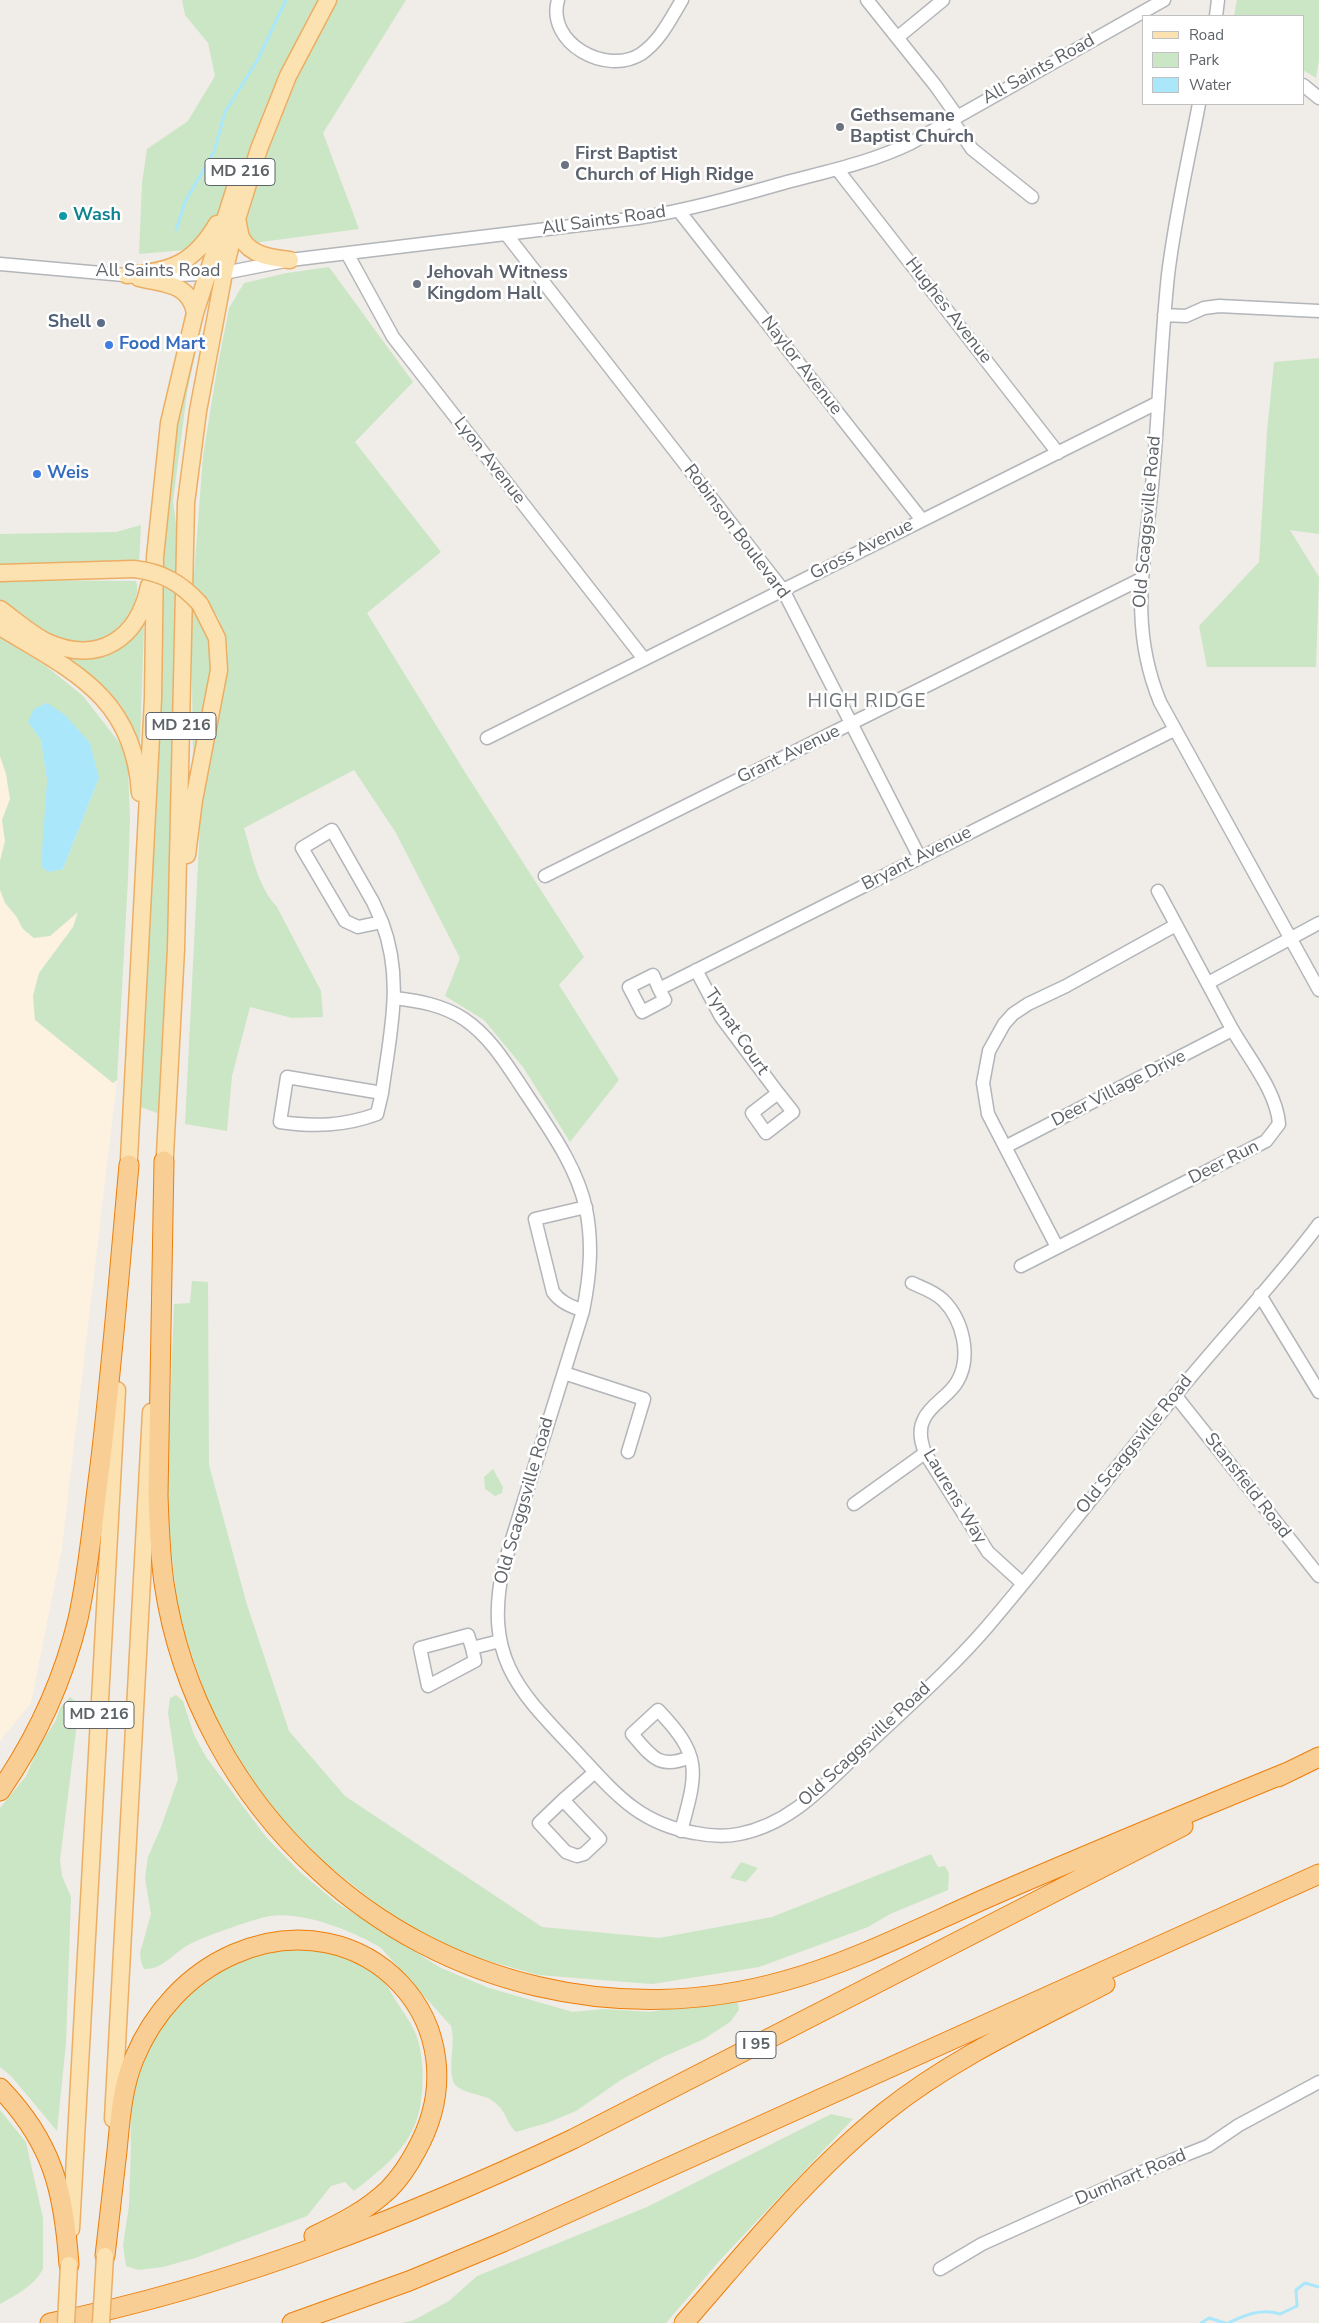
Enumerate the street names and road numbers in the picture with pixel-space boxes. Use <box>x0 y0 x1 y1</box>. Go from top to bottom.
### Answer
street label: All Saints Road <box>979 30 1099 110</box>
road number: MD 216 <box>205 158 275 186</box>
street label: All Saints Road <box>541 202 667 240</box>
street label: Hughes Avenue <box>900 254 996 368</box>
street label: All Saints Road <box>96 261 220 283</box>
street label: Naylor Avenue <box>756 312 846 420</box>
street label: Lyon Avenue <box>448 413 530 509</box>
street label: Old Scaggsville Road <box>1130 435 1166 609</box>
street label: Robinson Boulevard <box>678 461 794 603</box>
street label: Gross Avenue <box>807 515 917 585</box>
road number: MD 216 <box>146 712 216 739</box>
street label: Grant Avenue <box>734 721 844 789</box>
street label: Bryant Avenue <box>859 822 975 896</box>
street label: Tymat Court <box>699 985 773 1079</box>
street label: Deer Village Drive <box>1048 1046 1190 1132</box>
street label: Deer Run <box>1185 1136 1263 1190</box>
street label: Old Scaggsville Road <box>1072 1371 1198 1519</box>
street label: Old Scaggsville Road <box>491 1415 559 1587</box>
street label: Stansfield Road <box>1199 1429 1295 1543</box>
street label: Laurens Way <box>917 1446 991 1548</box>
street label: Old Scaggsville Road <box>794 1678 936 1812</box>
road number: MD 216 <box>64 1702 134 1728</box>
road number: I 95 <box>736 2032 776 2058</box>
street label: Dumhart Road <box>1072 2145 1190 2211</box>

